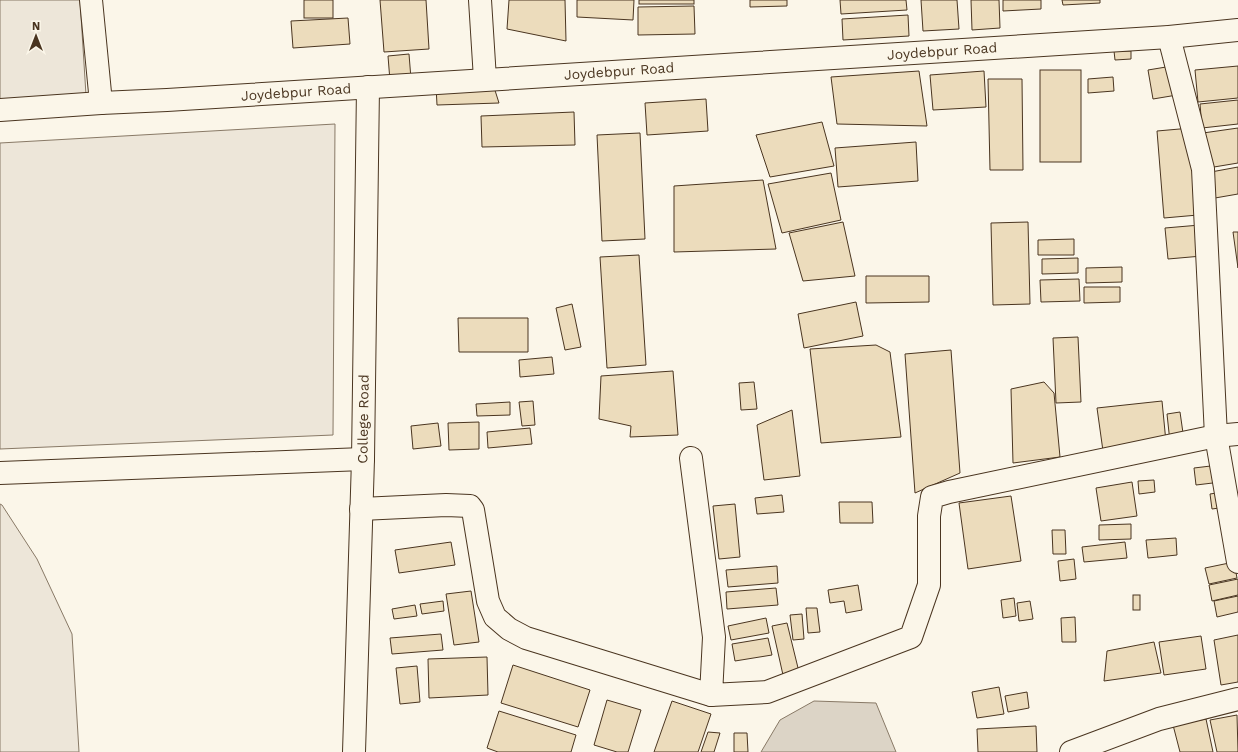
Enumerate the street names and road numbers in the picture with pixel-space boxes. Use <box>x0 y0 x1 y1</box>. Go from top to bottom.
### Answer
street label: Joydebpur Road <box>886 39 998 63</box>
street label: Joydebpur Road <box>563 59 675 83</box>
street label: Joydebpur Road <box>240 80 352 104</box>
street label: College Road <box>354 374 372 464</box>

